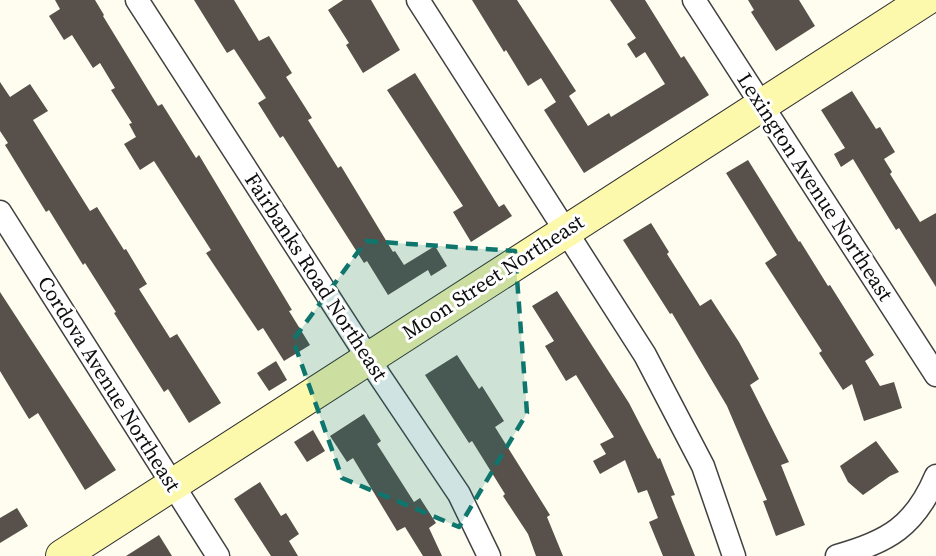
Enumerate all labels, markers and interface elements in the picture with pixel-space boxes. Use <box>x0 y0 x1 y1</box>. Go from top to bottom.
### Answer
street label: Lexington Avenue Northeast <box>731 67 900 307</box>
street label: Fairbanks Road Northeast <box>238 167 395 387</box>
street label: Moon Street Northeast <box>396 207 589 346</box>
street label: Cordova Avenue Northeast <box>31 270 188 497</box>

